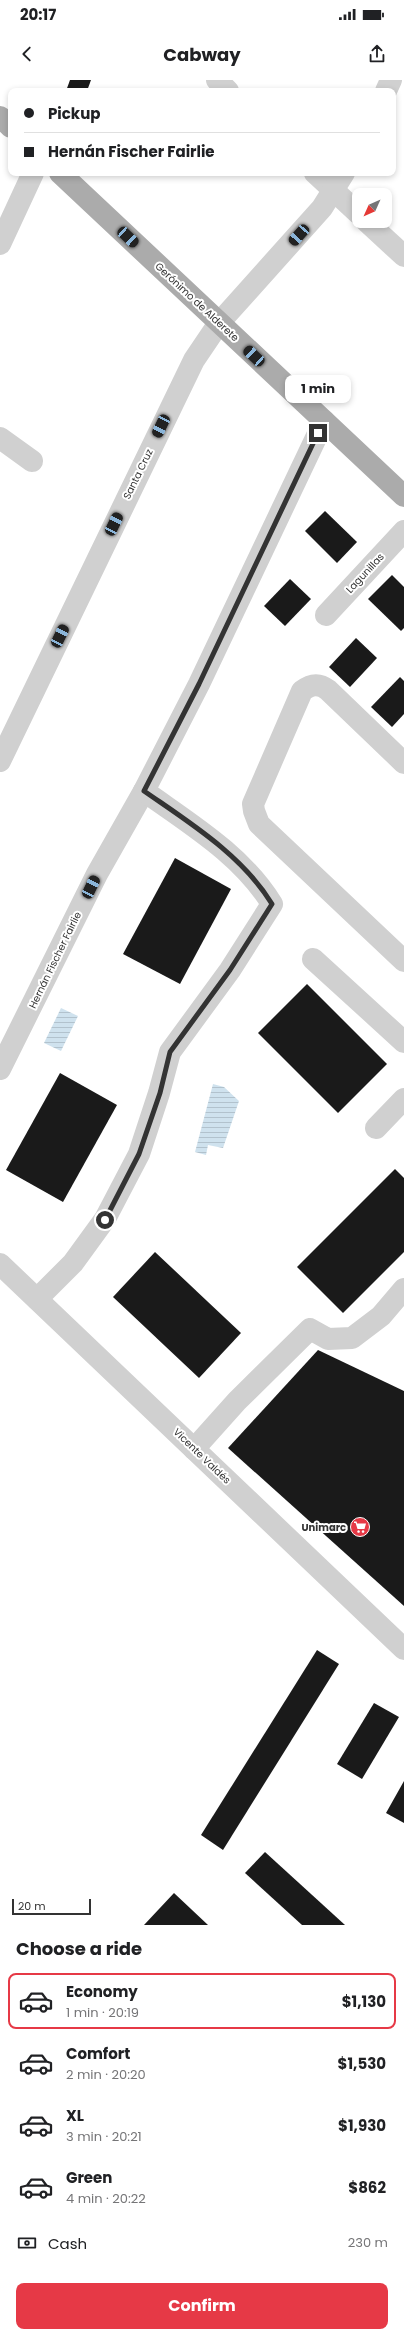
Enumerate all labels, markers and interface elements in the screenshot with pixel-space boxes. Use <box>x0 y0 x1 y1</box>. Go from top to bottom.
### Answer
text: 20:17 <box>20 4 56 25</box>
text: Cabway <box>163 42 241 67</box>
icon: back <box>16 43 38 65</box>
icon: share <box>366 43 388 65</box>
text: Pickup <box>48 103 100 124</box>
text: Hernán Fischer Fairlie <box>48 141 215 162</box>
north arrow <box>352 188 392 228</box>
map controls <box>352 188 392 228</box>
car <box>287 222 311 248</box>
car <box>115 224 141 250</box>
street label: Gerónimo de Alderete <box>152 259 242 345</box>
car <box>241 343 267 369</box>
callout: 1 min <box>285 375 351 403</box>
text: 1 min <box>301 379 335 398</box>
car <box>150 413 172 439</box>
route end <box>309 424 327 442</box>
street label: Santa Cruz <box>119 446 157 502</box>
car <box>103 511 125 537</box>
street label: Lagunillas <box>342 550 388 596</box>
car <box>49 623 71 649</box>
car <box>80 874 102 900</box>
street label: Hernán Fischer Fairlie <box>25 909 85 1011</box>
route start <box>96 1211 114 1229</box>
street label: Vicente Valdés <box>170 1425 234 1487</box>
supermarket icon: Unimarc <box>349 1516 371 1538</box>
place label: Unimarc <box>302 1520 346 1535</box>
scale bar <box>12 1897 91 1916</box>
text: 20 m <box>18 1898 46 1914</box>
text: Choose a ride <box>16 1936 142 1961</box>
text: Economy <box>66 1981 138 2002</box>
icon: car <box>18 1983 54 2019</box>
text: $1,130 <box>342 1991 386 2012</box>
text: 1 min · 20:19 <box>66 2003 139 2022</box>
text: Comfort <box>66 2043 130 2064</box>
icon: car <box>18 2045 54 2081</box>
text: $1,530 <box>338 2053 386 2074</box>
text: 2 min · 20:20 <box>66 2065 146 2084</box>
text: XL <box>66 2105 84 2126</box>
icon: car <box>18 2107 54 2143</box>
text: $1,930 <box>338 2115 386 2136</box>
text: 3 min · 20:21 <box>66 2127 142 2146</box>
text: Green <box>66 2167 112 2188</box>
icon: car <box>18 2169 54 2205</box>
text: $862 <box>348 2177 386 2198</box>
text: 4 min · 20:22 <box>66 2189 146 2208</box>
icon: cash <box>16 2232 38 2254</box>
text: Cash <box>48 2233 87 2254</box>
text: 230 m <box>348 2233 388 2252</box>
button: Confirm <box>16 2283 388 2329</box>

